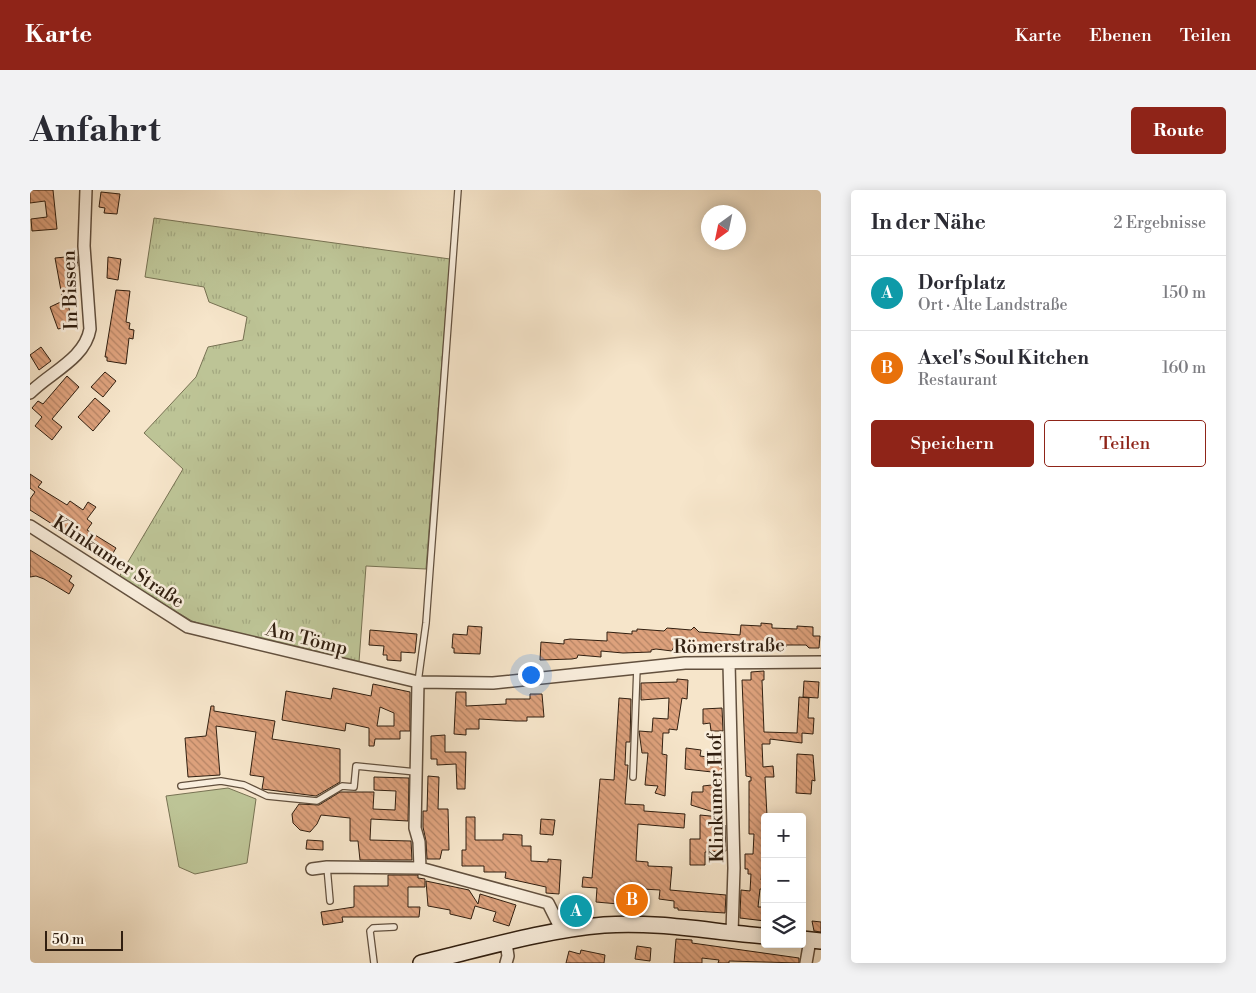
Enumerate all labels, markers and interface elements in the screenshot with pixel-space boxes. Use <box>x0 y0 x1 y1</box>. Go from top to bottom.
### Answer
text: Karte <box>25 20 92 50</box>
text: Karte <box>1015 24 1061 47</box>
text: Ebenen <box>1089 24 1152 47</box>
text: Teilen <box>1180 24 1231 47</box>
button: Route <box>1131 107 1226 154</box>
text: Anfahrt <box>30 109 161 152</box>
north arrow <box>701 205 746 250</box>
text: In der Nähe <box>871 210 986 236</box>
text: 2 Ergebnisse <box>1114 213 1206 233</box>
street label: In Bissen <box>57 250 83 330</box>
text: Dorfplatz <box>918 271 1005 295</box>
text: A <box>881 283 893 303</box>
text: 150 m <box>1162 283 1206 303</box>
text: Ort · Alte Landstraße <box>918 295 1068 315</box>
text: Axel's Soul Kitchen <box>918 346 1089 370</box>
text: B <box>881 358 893 378</box>
text: 160 m <box>1162 358 1206 378</box>
text: Restaurant <box>918 370 997 390</box>
button: Speichern <box>871 420 1034 467</box>
button: Teilen <box>1044 420 1206 467</box>
street label: Klinkumer Straße <box>48 510 189 613</box>
street label: Am Tömp <box>262 617 350 661</box>
street label: Römerstraße <box>673 633 785 659</box>
your location <box>518 662 544 688</box>
street label: Klinkumer Hof <box>703 732 729 863</box>
map controls <box>761 813 806 948</box>
button: + <box>761 813 806 858</box>
button: − <box>761 858 806 903</box>
pin: B <box>616 881 648 919</box>
pin: A <box>560 892 592 930</box>
button: layers <box>761 903 806 948</box>
scale bar <box>45 928 122 951</box>
text: 50 m <box>52 931 84 949</box>

